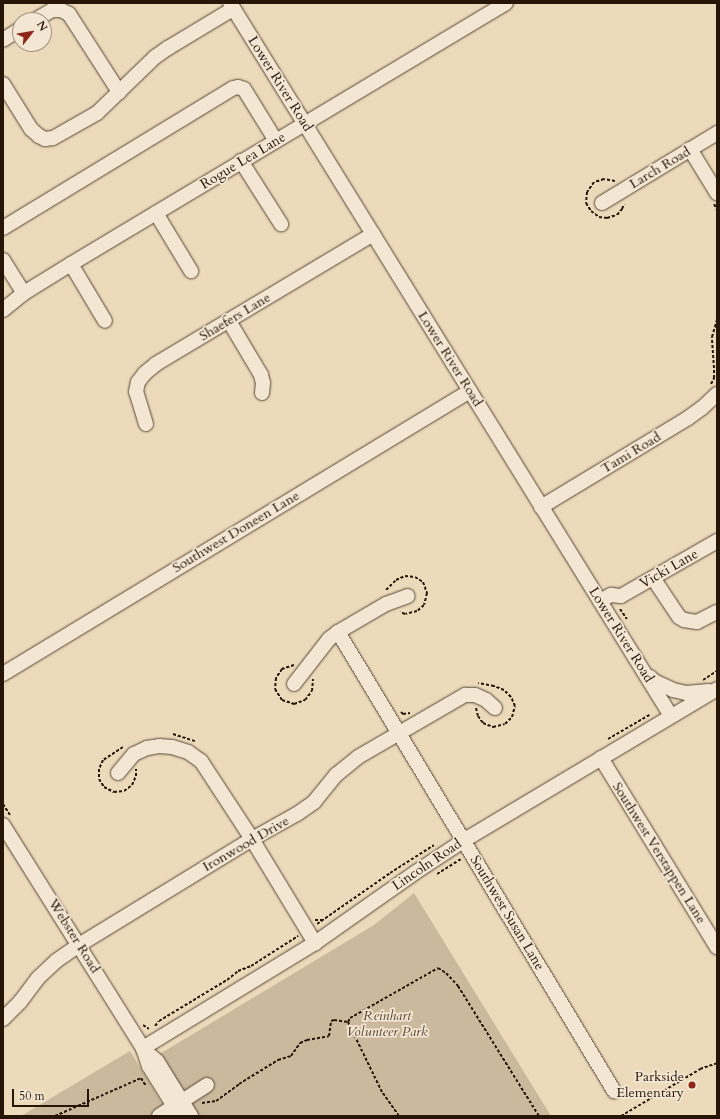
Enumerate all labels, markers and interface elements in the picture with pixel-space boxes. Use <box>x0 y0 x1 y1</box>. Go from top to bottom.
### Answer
north arrow <box>12 12 52 52</box>
text: N <box>33 18 51 34</box>
street label: Lower River Road <box>244 33 316 135</box>
street label: Rogue Lea Lane <box>197 129 289 193</box>
street label: Larch Road <box>626 143 694 193</box>
street label: Shaefers Lane <box>196 289 274 345</box>
street label: Lower River Road <box>414 308 486 410</box>
street label: Tami Road <box>598 429 664 477</box>
street label: Southwest Doneen Lane <box>170 487 302 577</box>
street label: Vicki Lane <box>637 546 701 592</box>
street label: Lower River Road <box>585 584 657 686</box>
street label: Southwest Verstappen Lane <box>609 779 709 927</box>
street label: Ironwood Drive <box>200 813 292 875</box>
street label: Lincoln Road <box>389 836 465 894</box>
street label: Southwest Susan Lane <box>466 853 548 973</box>
street label: Webster Road <box>45 896 103 976</box>
park label: Reinhart Volunteer Park <box>346 1008 428 1040</box>
place label: Parkside Elementary <box>616 1069 684 1102</box>
marker: Parkside Elementary <box>687 1080 697 1090</box>
scale bar <box>14 1081 91 1107</box>
text: 50 m <box>19 1088 45 1104</box>

